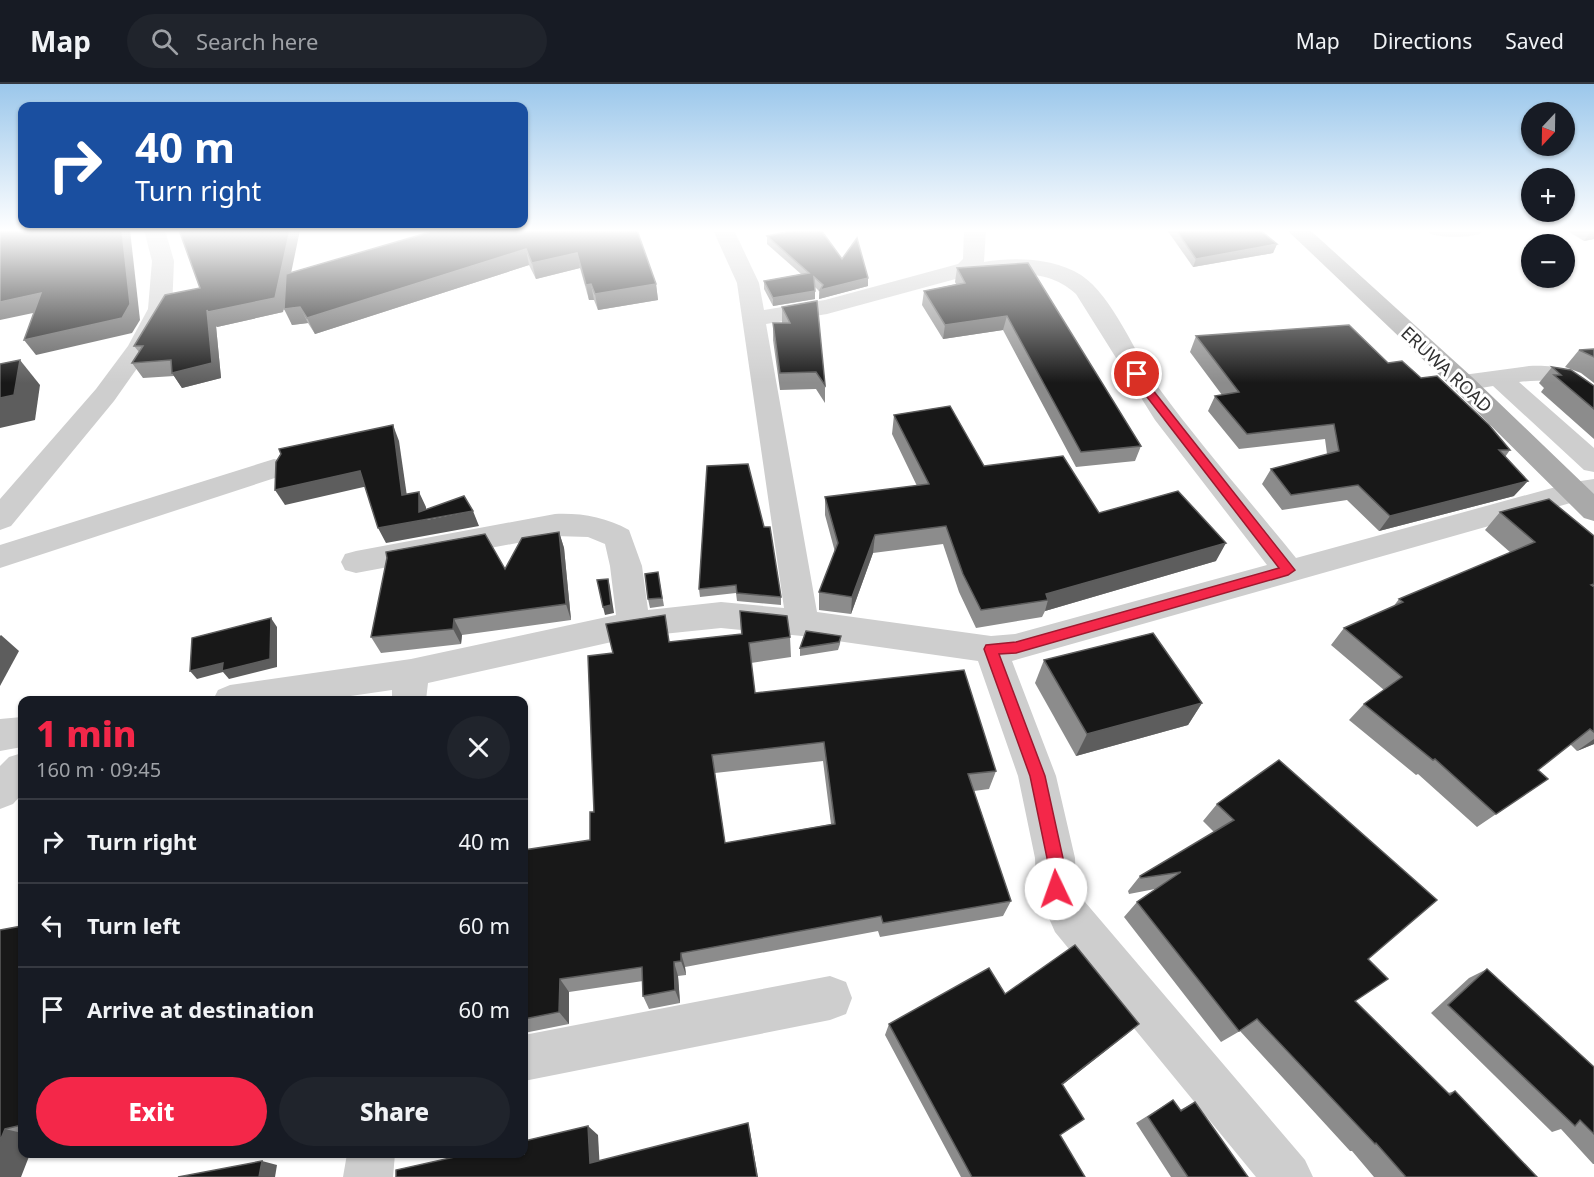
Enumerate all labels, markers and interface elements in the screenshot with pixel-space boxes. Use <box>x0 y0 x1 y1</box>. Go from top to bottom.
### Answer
search box <box>127 14 547 68</box>
text: Map <box>30 22 91 60</box>
icon: search <box>148 25 181 58</box>
text: Search here <box>196 26 318 56</box>
text: Map <box>1296 27 1340 55</box>
text: Directions <box>1373 27 1472 55</box>
text: Saved <box>1505 27 1564 55</box>
north arrow <box>1521 102 1575 156</box>
map controls <box>1521 102 1575 288</box>
text: 40 m <box>135 118 235 175</box>
icon: right <box>36 126 114 204</box>
button: + <box>1521 168 1575 222</box>
text: Turn right <box>135 172 261 209</box>
button: − <box>1521 234 1575 288</box>
street label: ERUWA ROAD <box>1396 321 1498 417</box>
pin <box>1111 348 1162 399</box>
icon: arrive <box>1120 357 1153 390</box>
text: 1 min <box>36 709 137 758</box>
button: close <box>447 716 510 779</box>
text: 160 m · 09:45 <box>36 756 161 783</box>
icon: right <box>36 825 69 858</box>
text: Turn right <box>87 826 197 856</box>
text: 40 m <box>459 826 510 856</box>
position arrow <box>1024 857 1088 921</box>
icon: left <box>36 909 69 942</box>
text: Turn left <box>87 910 181 940</box>
text: 60 m <box>459 910 510 940</box>
icon: arrive <box>36 993 69 1026</box>
text: Arrive at destination <box>87 994 314 1024</box>
text: 60 m <box>459 994 510 1024</box>
button: Exit <box>36 1077 267 1146</box>
button: Share <box>279 1077 510 1146</box>

